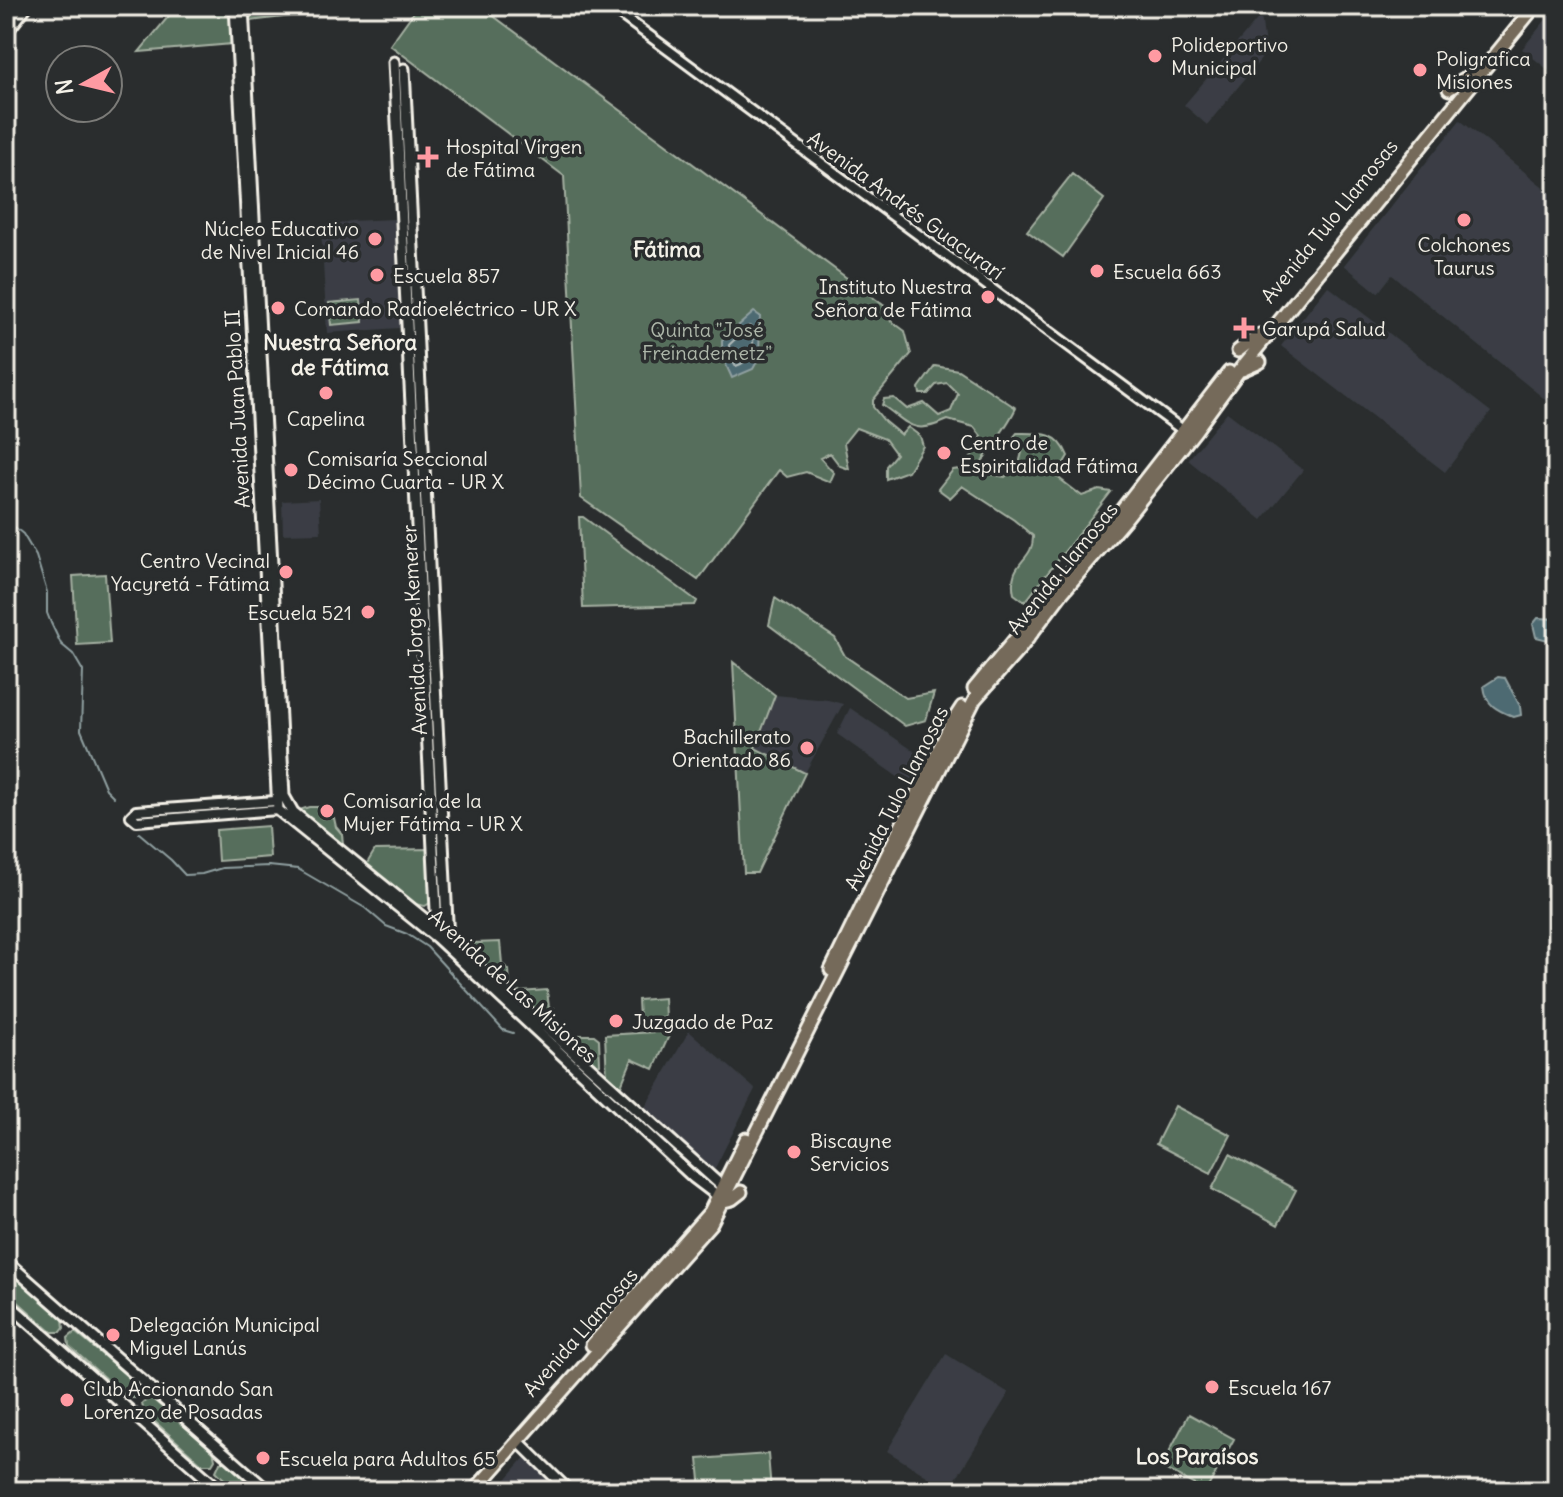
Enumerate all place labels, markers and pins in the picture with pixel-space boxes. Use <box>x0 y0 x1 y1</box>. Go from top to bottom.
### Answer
place label: Polideportivo Municipal <box>1171 32 1288 80</box>
place label: Poligrafica Misiones <box>1436 46 1531 94</box>
marker: Polideportivo Municipal <box>1146 47 1164 65</box>
marker: Poligrafica Misiones <box>1411 61 1429 79</box>
place label: Hospital Vírgen de Fátima <box>446 134 582 182</box>
marker: Hospital Vírgen de Fátima <box>417 146 439 168</box>
marker: Colchones Taurus <box>1455 211 1473 229</box>
place label: Núcleo Educativo de Nivel Inicial 46 <box>201 216 359 264</box>
marker: Núcleo Educativo de Nivel Inicial 46 <box>366 230 384 248</box>
place label: Colchones Taurus <box>1417 232 1511 280</box>
place label: Escuela 663 <box>1113 259 1222 284</box>
marker: Escuela 663 <box>1088 262 1106 280</box>
place label: Escuela 857 <box>393 263 500 288</box>
marker: Escuela 857 <box>368 266 386 284</box>
place label: Instituto Nuestra Señora de Fátima <box>814 274 972 322</box>
marker: Instituto Nuestra Señora de Fátima <box>979 288 997 306</box>
place label: Comando Radioeléctrico - UR X <box>294 296 577 321</box>
marker: Comando Radioeléctrico - UR X <box>269 299 287 317</box>
place label: Garupá Salud <box>1262 316 1386 341</box>
marker: Garupá Salud <box>1233 317 1255 339</box>
marker: Capelina <box>317 384 335 402</box>
place label: Capelina <box>287 406 365 431</box>
place label: Centro de Espiritalidad Fátima <box>960 430 1138 478</box>
marker: Centro de Espiritalidad Fátima <box>935 444 953 462</box>
place label: Comisaría Seccional Décimo Cuarta - UR X <box>307 446 505 494</box>
marker: Comisaría Seccional Décimo Cuarta - UR X <box>282 461 300 479</box>
place label: Centro Vecinal Yacyretá - Fátima <box>111 548 270 596</box>
marker: Centro Vecinal Yacyretá - Fátima <box>277 563 295 581</box>
place label: Escuela 521 <box>248 600 352 625</box>
marker: Escuela 521 <box>359 603 377 621</box>
place label: Bachillerato Orientado 86 <box>672 724 791 772</box>
marker: Bachillerato Orientado 86 <box>798 739 816 757</box>
place label: Comisaría de la Mujer Fátima - UR X <box>343 788 523 836</box>
marker: Comisaría de la Mujer Fátima - UR X <box>318 802 336 820</box>
place label: Juzgado de Paz <box>632 1009 773 1034</box>
marker: Juzgado de Paz <box>607 1012 625 1030</box>
place label: Biscayne Servicios <box>810 1128 892 1176</box>
marker: Biscayne Servicios <box>785 1143 803 1161</box>
place label: Delegación Municipal Miguel Lanús <box>129 1312 320 1360</box>
marker: Delegación Municipal Miguel Lanús <box>104 1326 122 1344</box>
place label: Escuela 167 <box>1228 1375 1332 1400</box>
place label: Club Accionando San Lorenzo de Posadas <box>83 1376 273 1424</box>
marker: Escuela 167 <box>1203 1378 1221 1396</box>
marker: Club Accionando San Lorenzo de Posadas <box>58 1391 76 1409</box>
place label: Escuela para Adultos 65 <box>279 1446 496 1471</box>
marker: Escuela para Adultos 65 <box>254 1449 272 1467</box>

